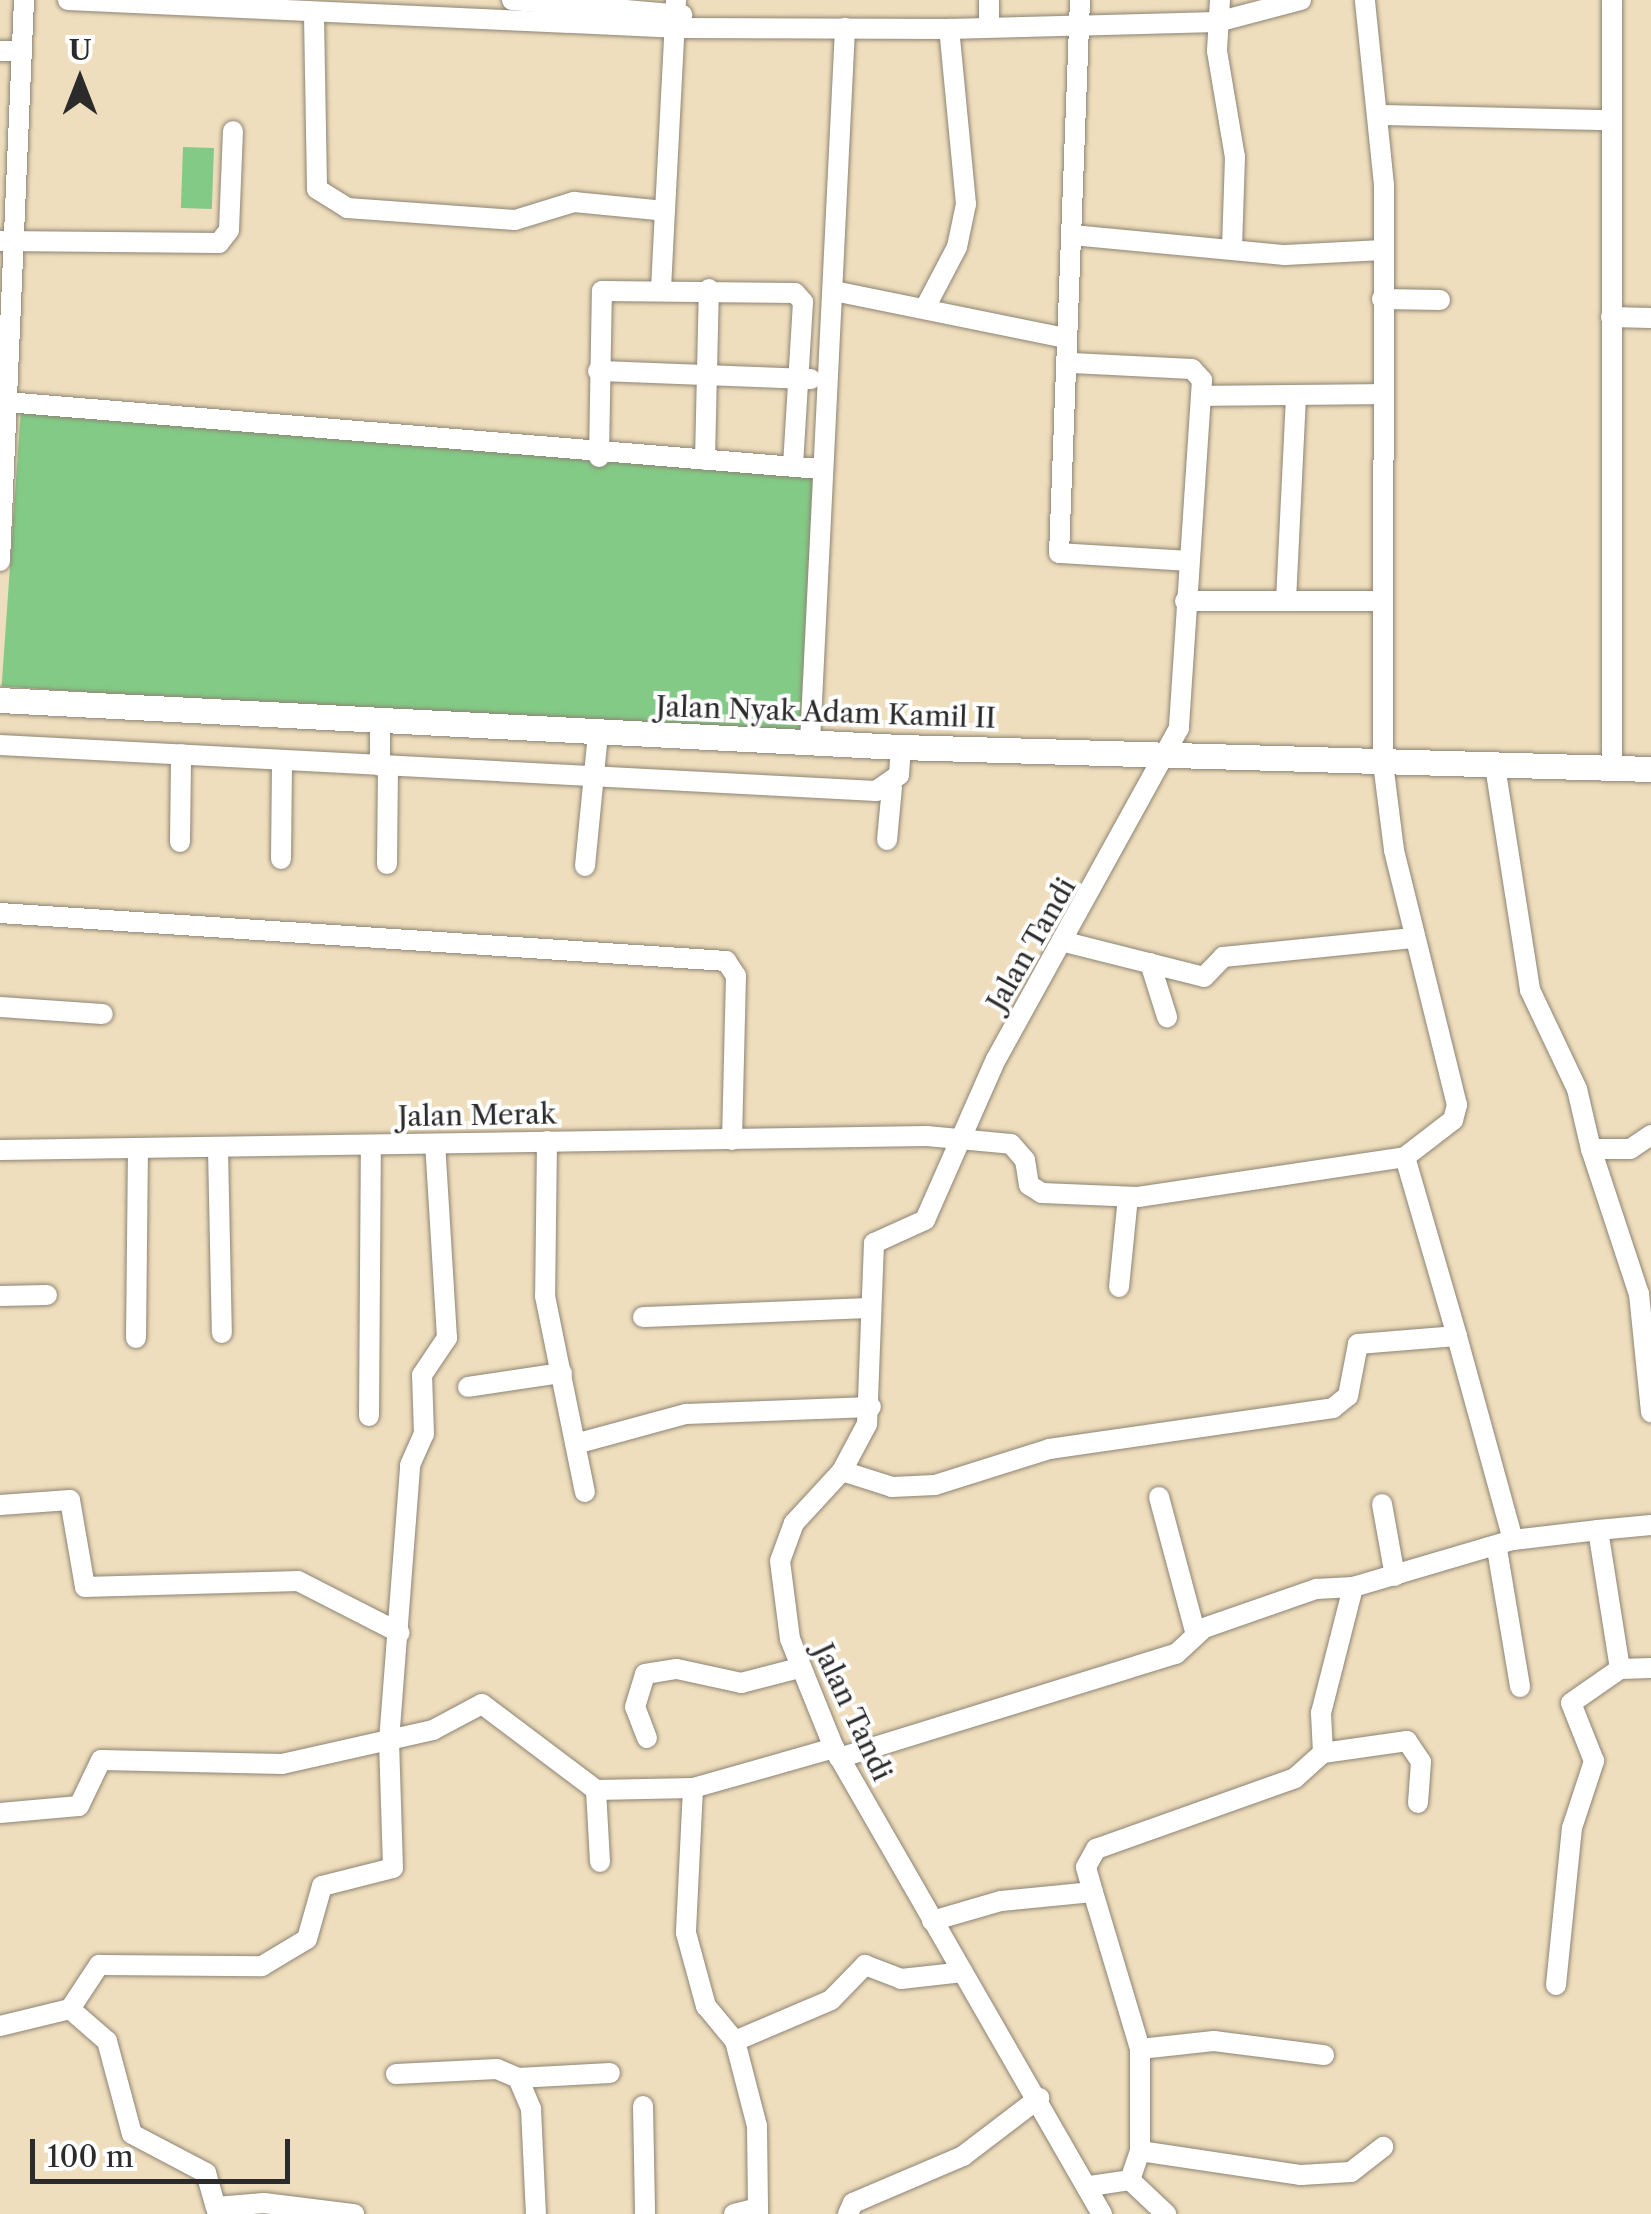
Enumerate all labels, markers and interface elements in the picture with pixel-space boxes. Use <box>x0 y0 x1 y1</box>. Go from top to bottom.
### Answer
north arrow <box>30 30 130 130</box>
text: U <box>69 33 91 67</box>
street label: Jalan Nyak Adam Kamil II <box>655 689 997 735</box>
street label: Jalan Tandi <box>979 871 1083 1017</box>
street label: Jalan Merak <box>398 1097 556 1133</box>
street label: Jalan Tandi <box>806 1638 900 1786</box>
scale bar <box>35 2119 295 2181</box>
text: 100 m <box>47 2138 134 2175</box>

